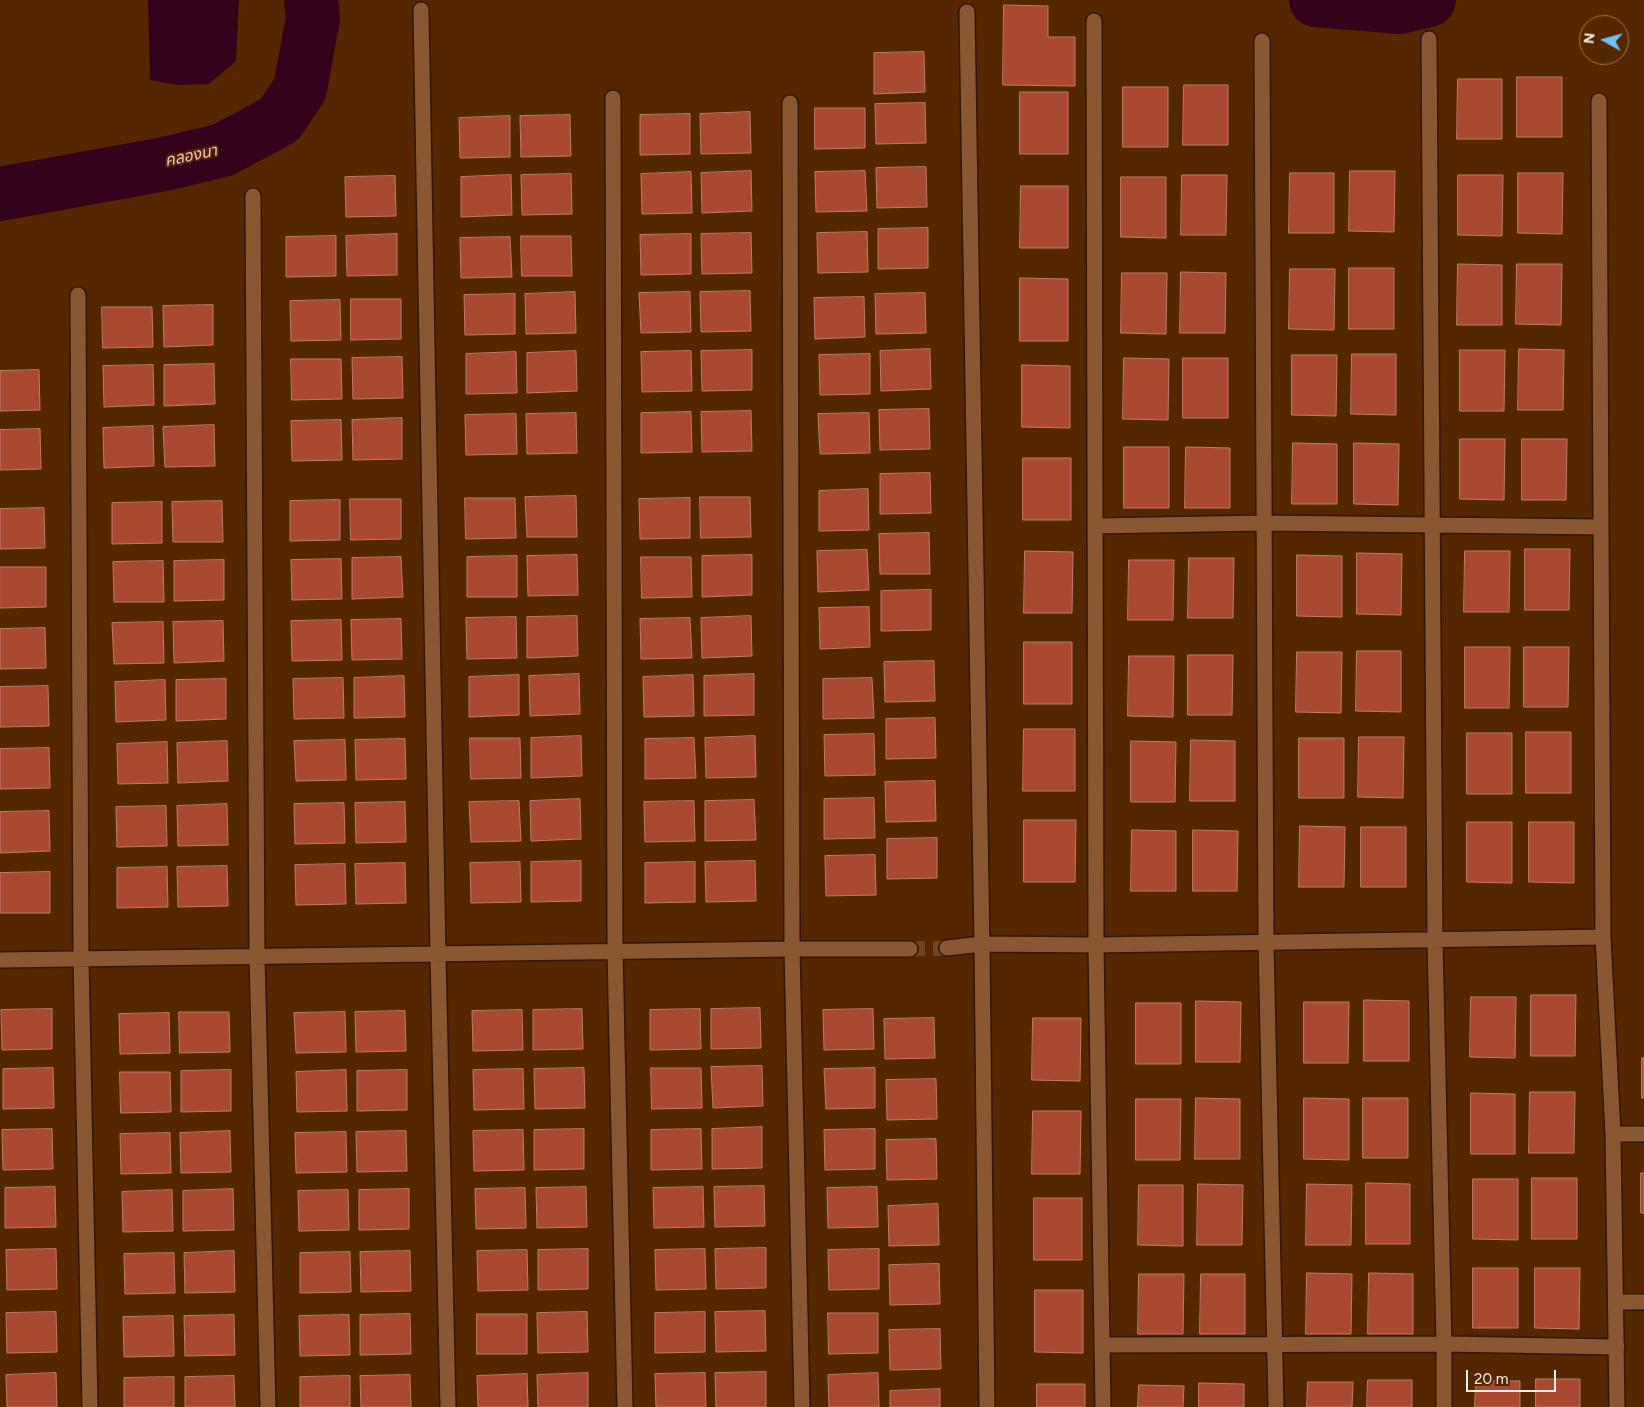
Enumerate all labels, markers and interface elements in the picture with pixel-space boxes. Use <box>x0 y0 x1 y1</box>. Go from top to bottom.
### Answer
north arrow <box>1579 15 1629 65</box>
text: N <box>1581 32 1599 45</box>
water label: คลองนา <box>163 141 219 171</box>
scale bar <box>1469 1360 1559 1392</box>
text: 20 m <box>1474 1370 1508 1388</box>

